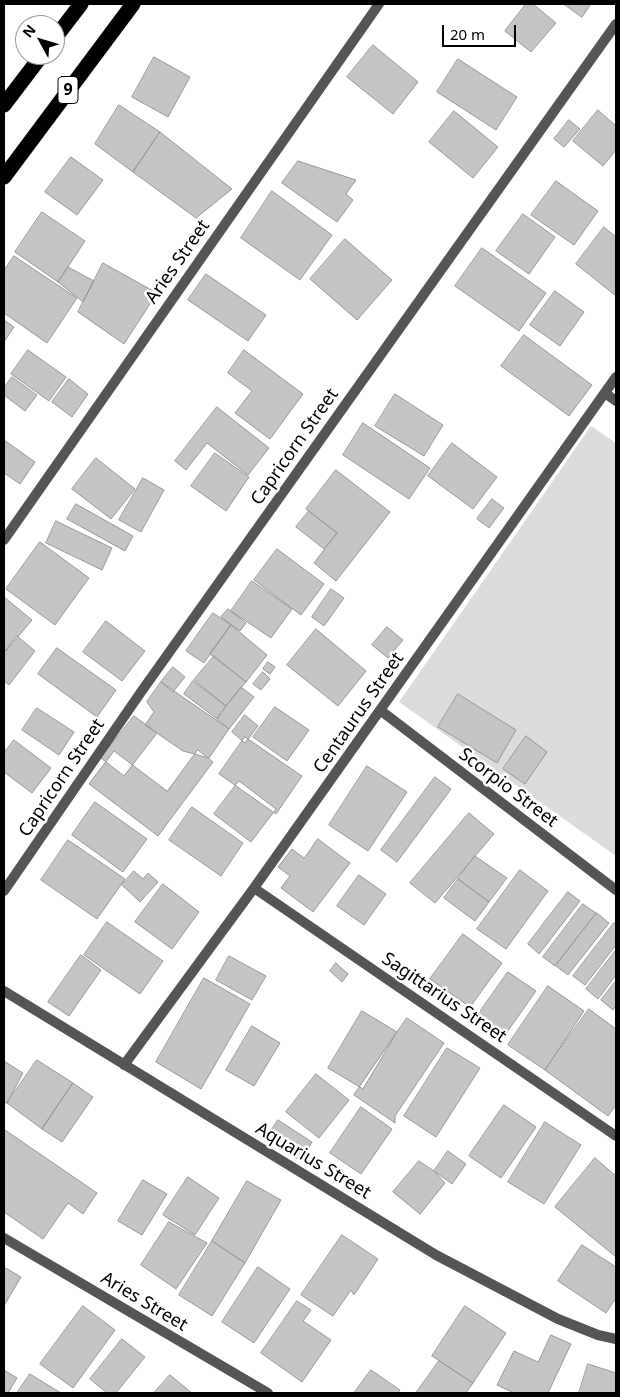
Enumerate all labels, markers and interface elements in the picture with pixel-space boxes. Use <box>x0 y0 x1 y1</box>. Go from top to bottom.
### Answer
north arrow <box>15 15 65 65</box>
scale bar <box>445 15 519 47</box>
text: N <box>18 20 40 41</box>
text: 20 m <box>450 24 485 44</box>
road number: 9 <box>58 76 78 104</box>
street label: Aries Street <box>141 216 215 308</box>
street label: Capricorn Street <box>247 384 343 510</box>
street label: Centaurus Street <box>309 648 409 778</box>
street label: Capricorn Street <box>15 715 109 841</box>
street label: Scorpio Street <box>454 744 562 832</box>
street label: Sagittarius Street <box>378 948 510 1048</box>
street label: Aquarius Street <box>251 1118 375 1204</box>
street label: Aries Street <box>97 1268 191 1336</box>

